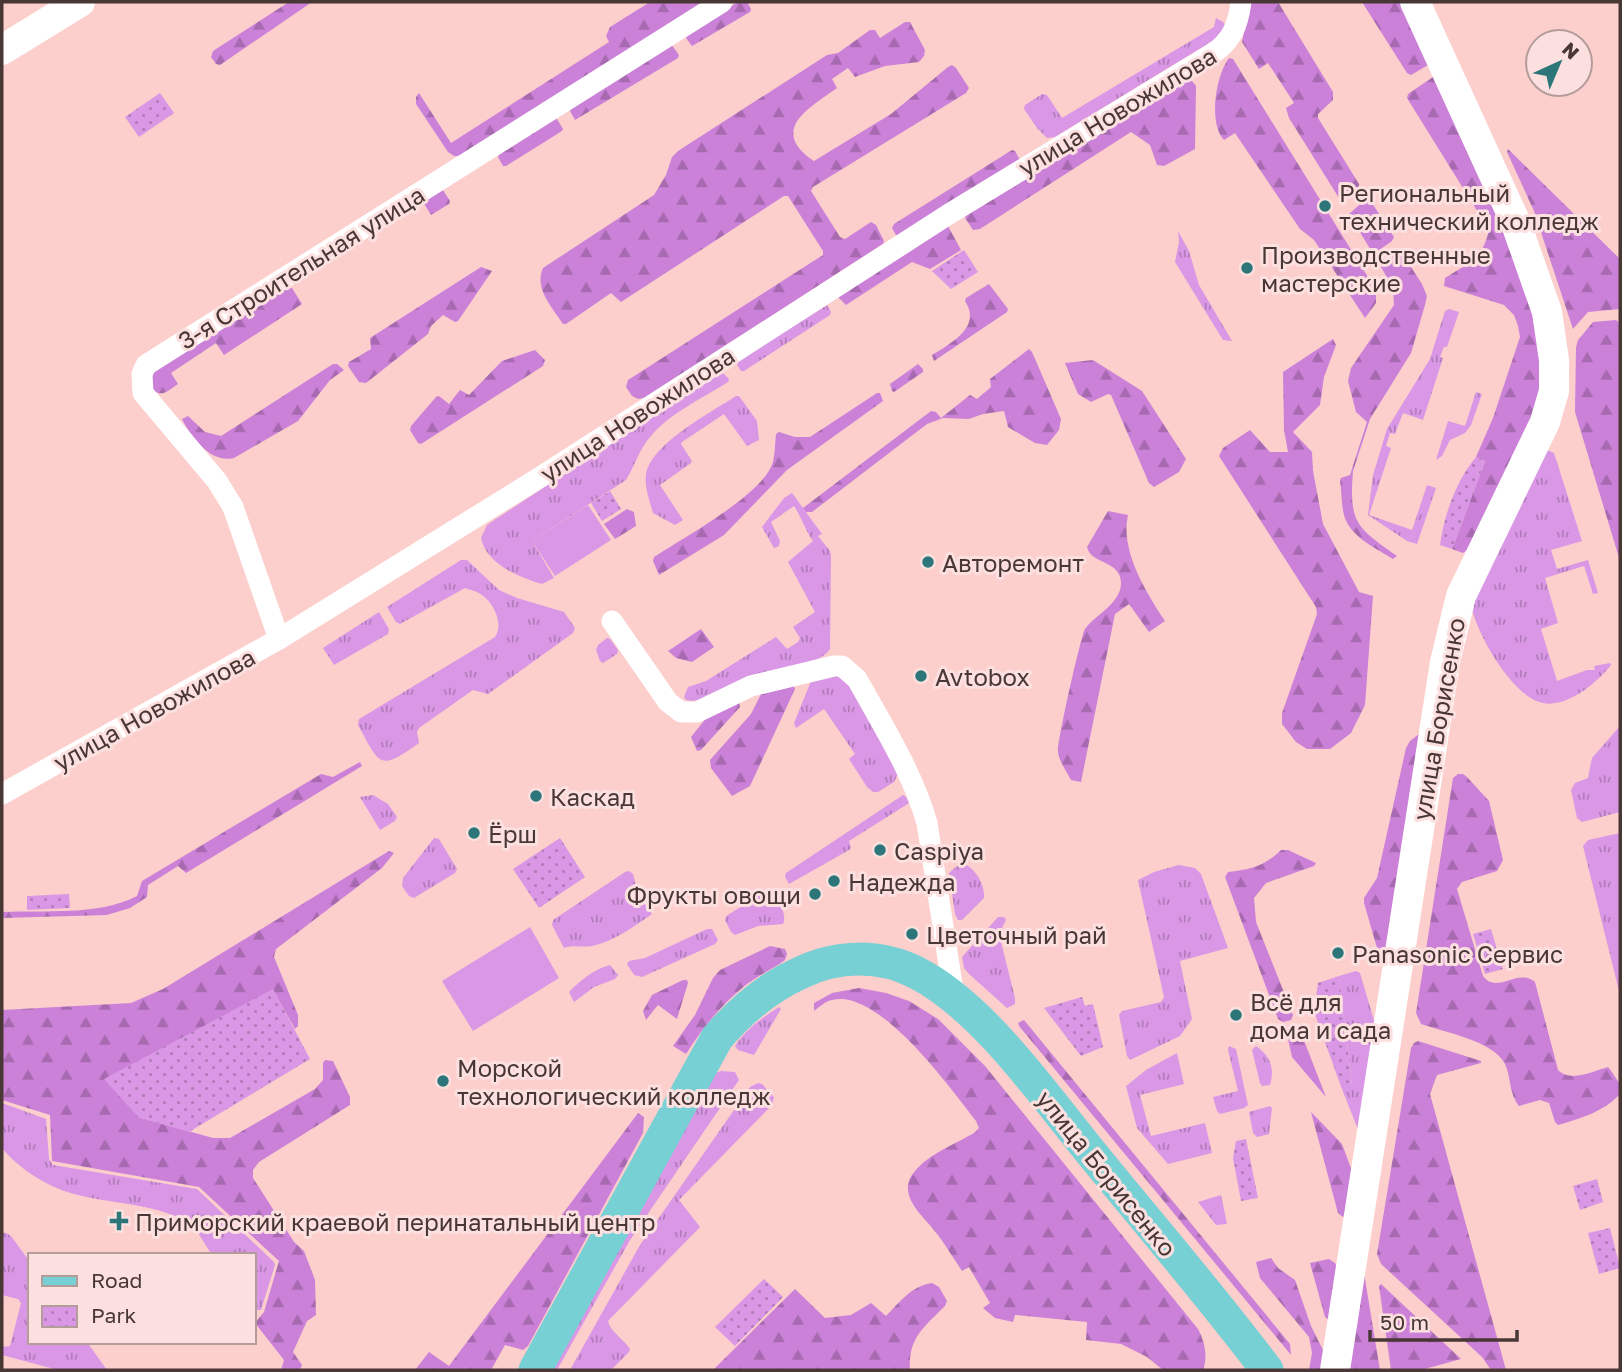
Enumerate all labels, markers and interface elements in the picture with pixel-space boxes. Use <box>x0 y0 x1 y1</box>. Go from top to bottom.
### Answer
north arrow <box>1524 28 1594 98</box>
text: N <box>1558 37 1584 64</box>
street label: улица Новожилова <box>1013 40 1221 182</box>
place label: Региональный технический колледж <box>1339 178 1599 235</box>
street label: 3-я Строительная улица <box>173 179 429 355</box>
marker: Региональный технический колледж <box>1317 198 1333 214</box>
place label: Производственные мастерские <box>1261 240 1491 297</box>
marker: Производственные мастерские <box>1239 260 1255 276</box>
street label: улица Новожилова <box>534 340 740 488</box>
place label: Авторемонт <box>942 548 1084 577</box>
marker: Авторемонт <box>920 554 936 570</box>
street label: улица Борисенко <box>1406 615 1470 823</box>
street label: улица Новожилова <box>48 642 260 776</box>
place label: Avtobox <box>935 662 1030 691</box>
marker: Avtobox <box>913 668 929 684</box>
place label: Каскад <box>550 782 635 811</box>
marker: Каскад <box>528 788 544 804</box>
place label: Ёрш <box>488 819 537 848</box>
marker: Ёрш <box>466 825 482 841</box>
place label: Caspiya <box>894 836 984 865</box>
marker: Caspiya <box>872 842 888 858</box>
place label: Надежда <box>848 867 956 896</box>
marker: Надежда <box>826 873 842 889</box>
place label: Фрукты овощи <box>626 880 801 909</box>
marker: Фрукты овощи <box>807 886 823 902</box>
place label: Цветочный рай <box>926 920 1107 949</box>
marker: Цветочный рай <box>904 926 920 942</box>
place label: Panasonic Сервис <box>1352 939 1563 968</box>
marker: Panasonic Сервис <box>1330 945 1346 961</box>
place label: Всё для дома и сада <box>1250 987 1391 1044</box>
marker: Всё для дома и сада <box>1228 1007 1244 1023</box>
place label: Морской технологический колледж <box>457 1053 771 1110</box>
marker: Морской технологический колледж <box>435 1073 451 1089</box>
street label: улица Борисенко <box>1031 1084 1183 1262</box>
place label: Приморский краевой перинатальный центр <box>135 1207 656 1236</box>
marker: Приморский краевой перинатальный центр <box>109 1211 129 1231</box>
legend <box>28 1253 256 1344</box>
text: Road <box>91 1267 142 1293</box>
scale bar <box>1370 1298 1517 1342</box>
text: Park <box>91 1302 137 1328</box>
text: 50 m <box>1380 1309 1429 1335</box>

